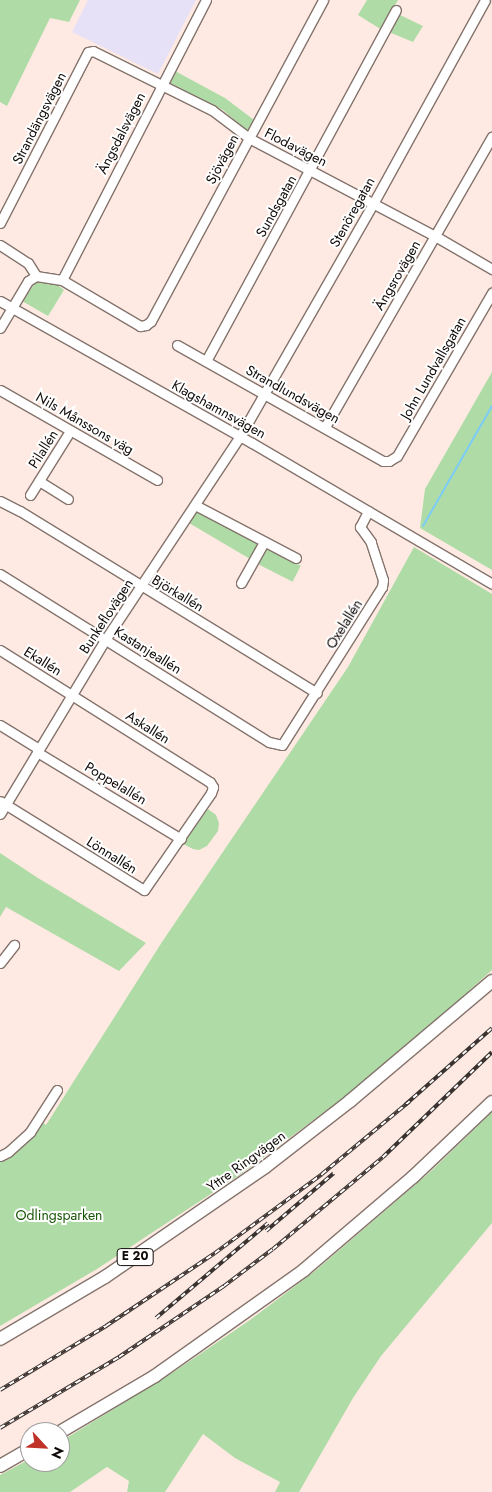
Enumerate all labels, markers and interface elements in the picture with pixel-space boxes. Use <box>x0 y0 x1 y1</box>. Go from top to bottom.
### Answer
street label: Strandängsvägen <box>9 69 69 167</box>
street label: Ängsdalsvägen <box>93 89 149 177</box>
street label: Flodavägen <box>262 124 330 170</box>
street label: Sjövägen <box>202 131 242 187</box>
street label: Sundsgatan <box>252 172 300 240</box>
street label: Stenöregatan <box>326 174 378 250</box>
street label: Ängsrovägen <box>370 237 424 313</box>
street label: John Lundvallsgatan <box>397 314 469 422</box>
street label: Strandlundsvägen <box>243 361 343 427</box>
street label: Klagshamnsvägen <box>169 376 269 442</box>
street label: Nils Månssons väg <box>33 388 137 458</box>
street label: Pilallén <box>25 427 61 471</box>
street label: Björkallén <box>149 571 207 615</box>
street label: Bunkeflovägen <box>76 575 136 657</box>
street label: Oxelallén <box>322 596 366 652</box>
street label: Kastanjeallén <box>111 623 185 677</box>
street label: Ekallén <box>21 643 65 679</box>
street label: Askallén <box>123 707 173 747</box>
street label: Poppelallén <box>82 758 150 808</box>
street label: Lönnallén <box>84 833 140 877</box>
street label: Yttre Ringvägen <box>203 1127 289 1195</box>
park label: Odlingsparken <box>16 1207 102 1223</box>
road number: E 20 <box>116 1248 154 1266</box>
north arrow <box>20 1422 70 1472</box>
text: N <box>46 1444 69 1462</box>

